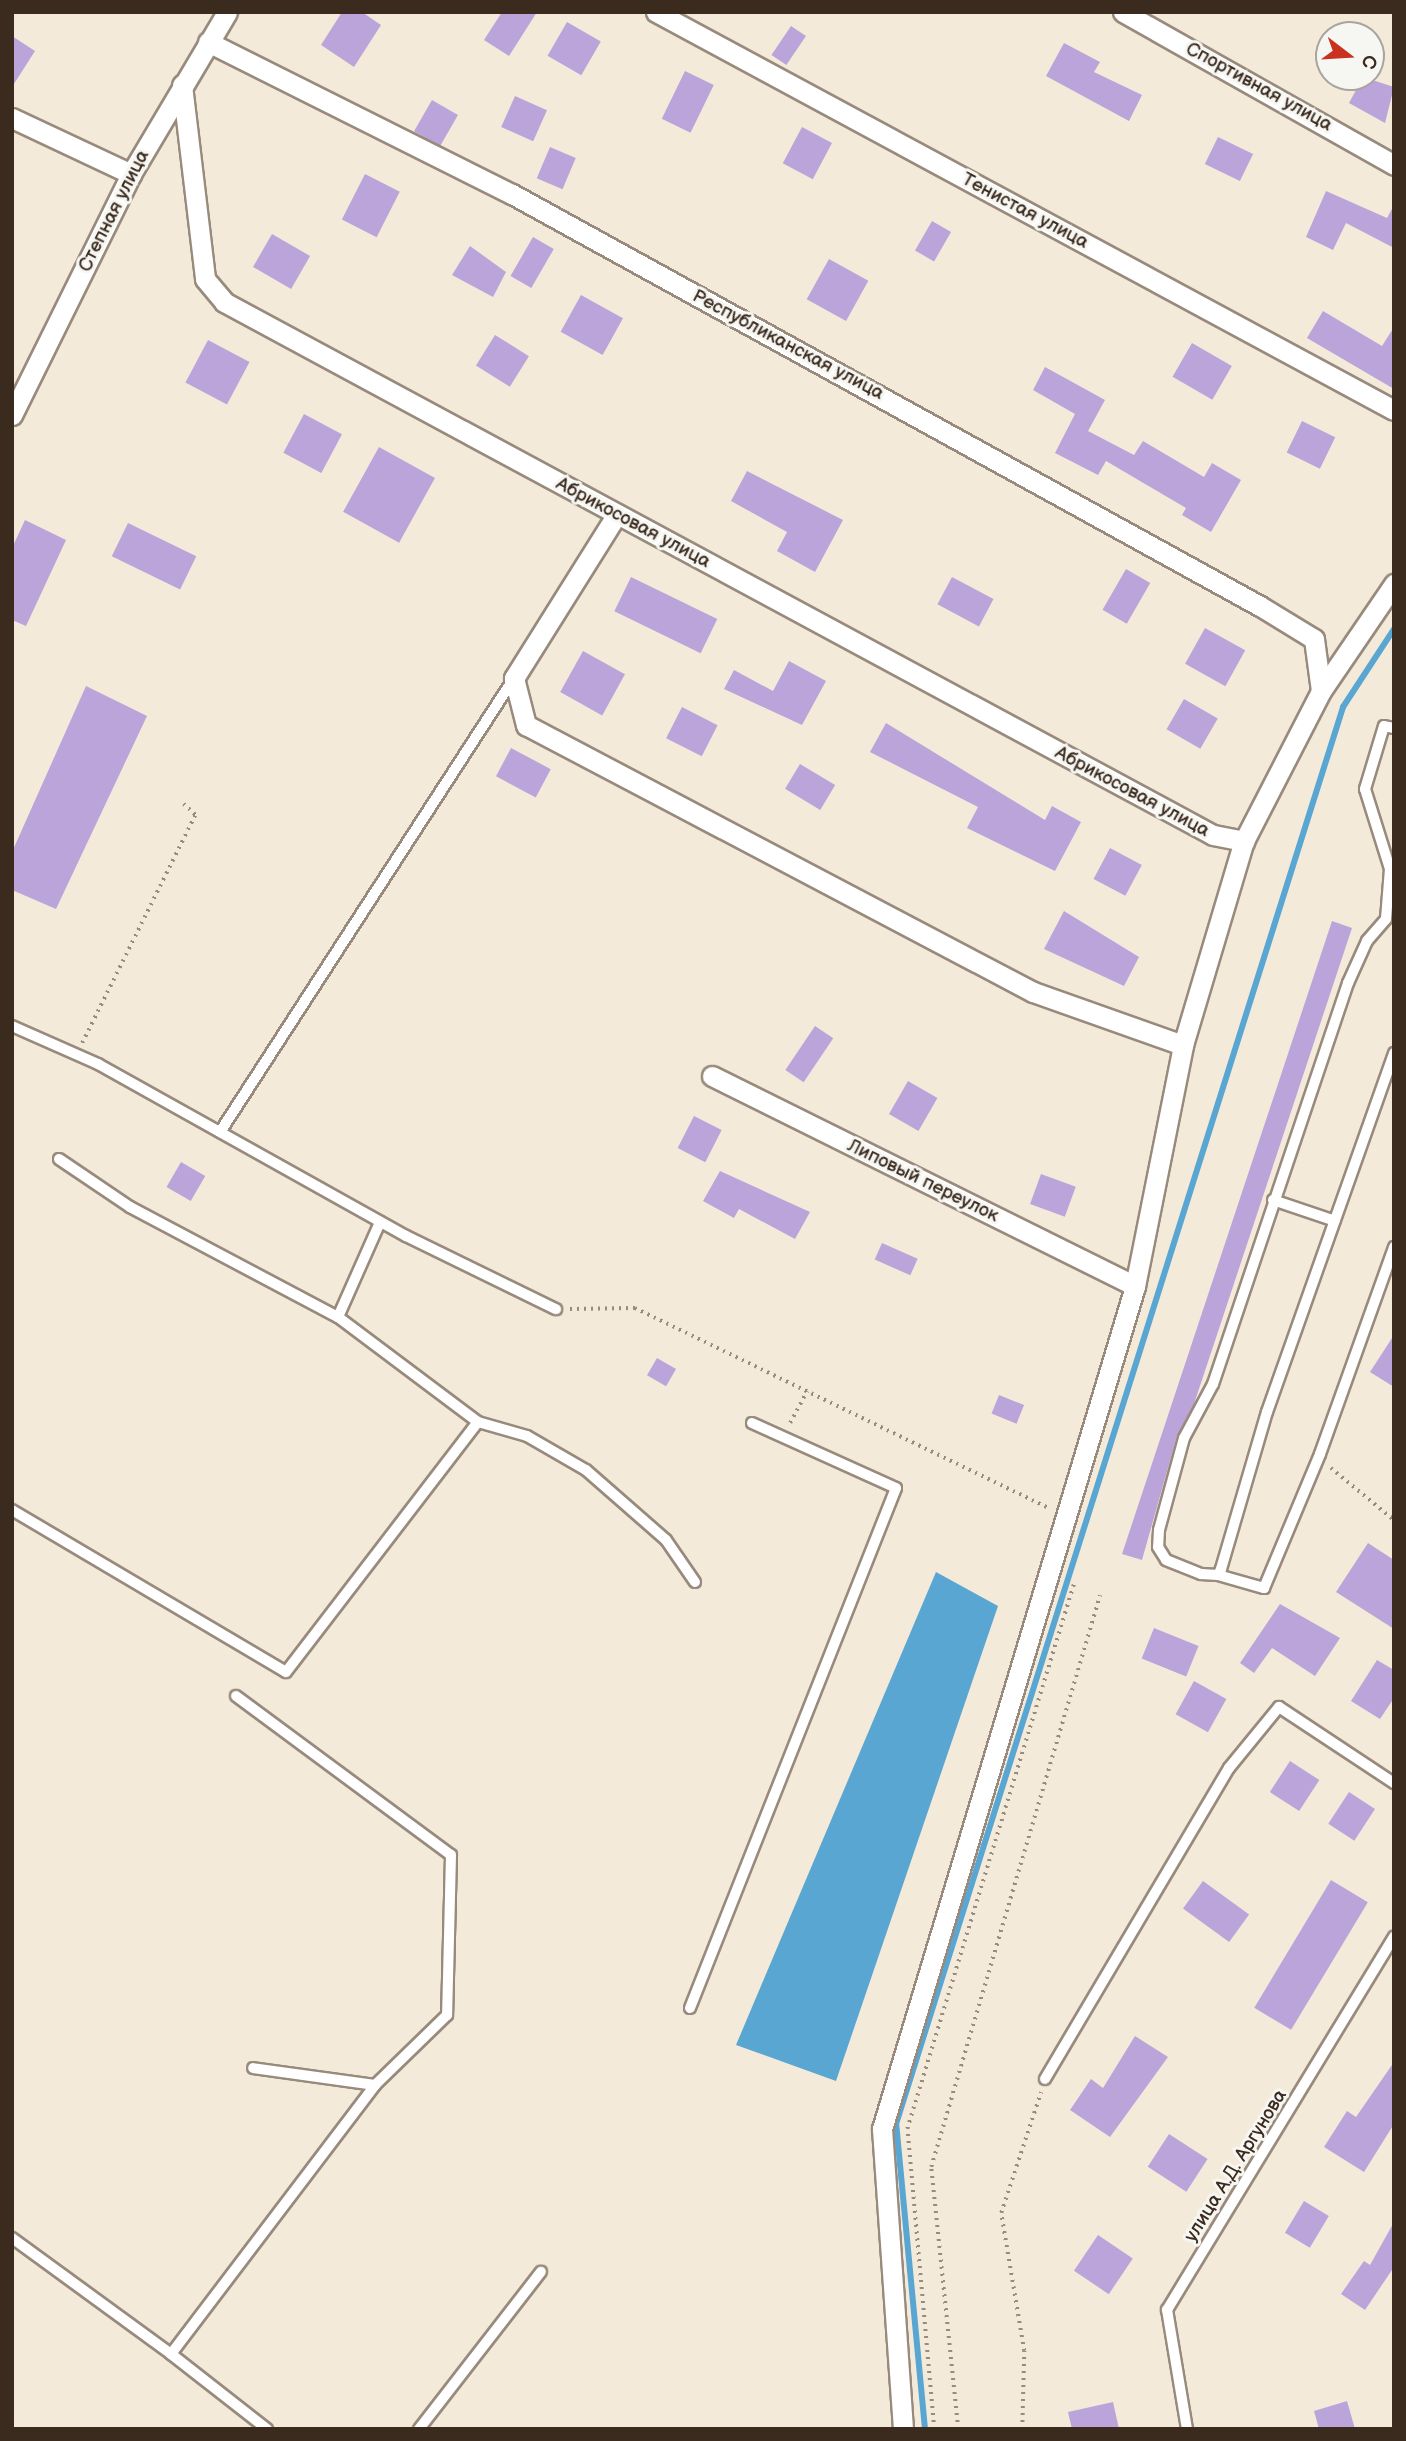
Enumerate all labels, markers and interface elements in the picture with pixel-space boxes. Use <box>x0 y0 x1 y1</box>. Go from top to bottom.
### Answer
north arrow <box>1315 21 1385 91</box>
street label: Спортивная улица <box>1182 37 1336 137</box>
text: С <box>1356 52 1382 71</box>
street label: Степная улица <box>74 146 154 276</box>
street label: Тенистая улица <box>958 168 1092 254</box>
street label: Республиканская улица <box>688 285 888 405</box>
street label: Абрикосовая улица <box>552 473 714 573</box>
street label: Абрикосовая улица <box>1051 742 1213 842</box>
street label: Липовый переулок <box>844 1134 1002 1228</box>
street label: улица А.Д. Аргунова <box>1180 2086 1292 2246</box>

